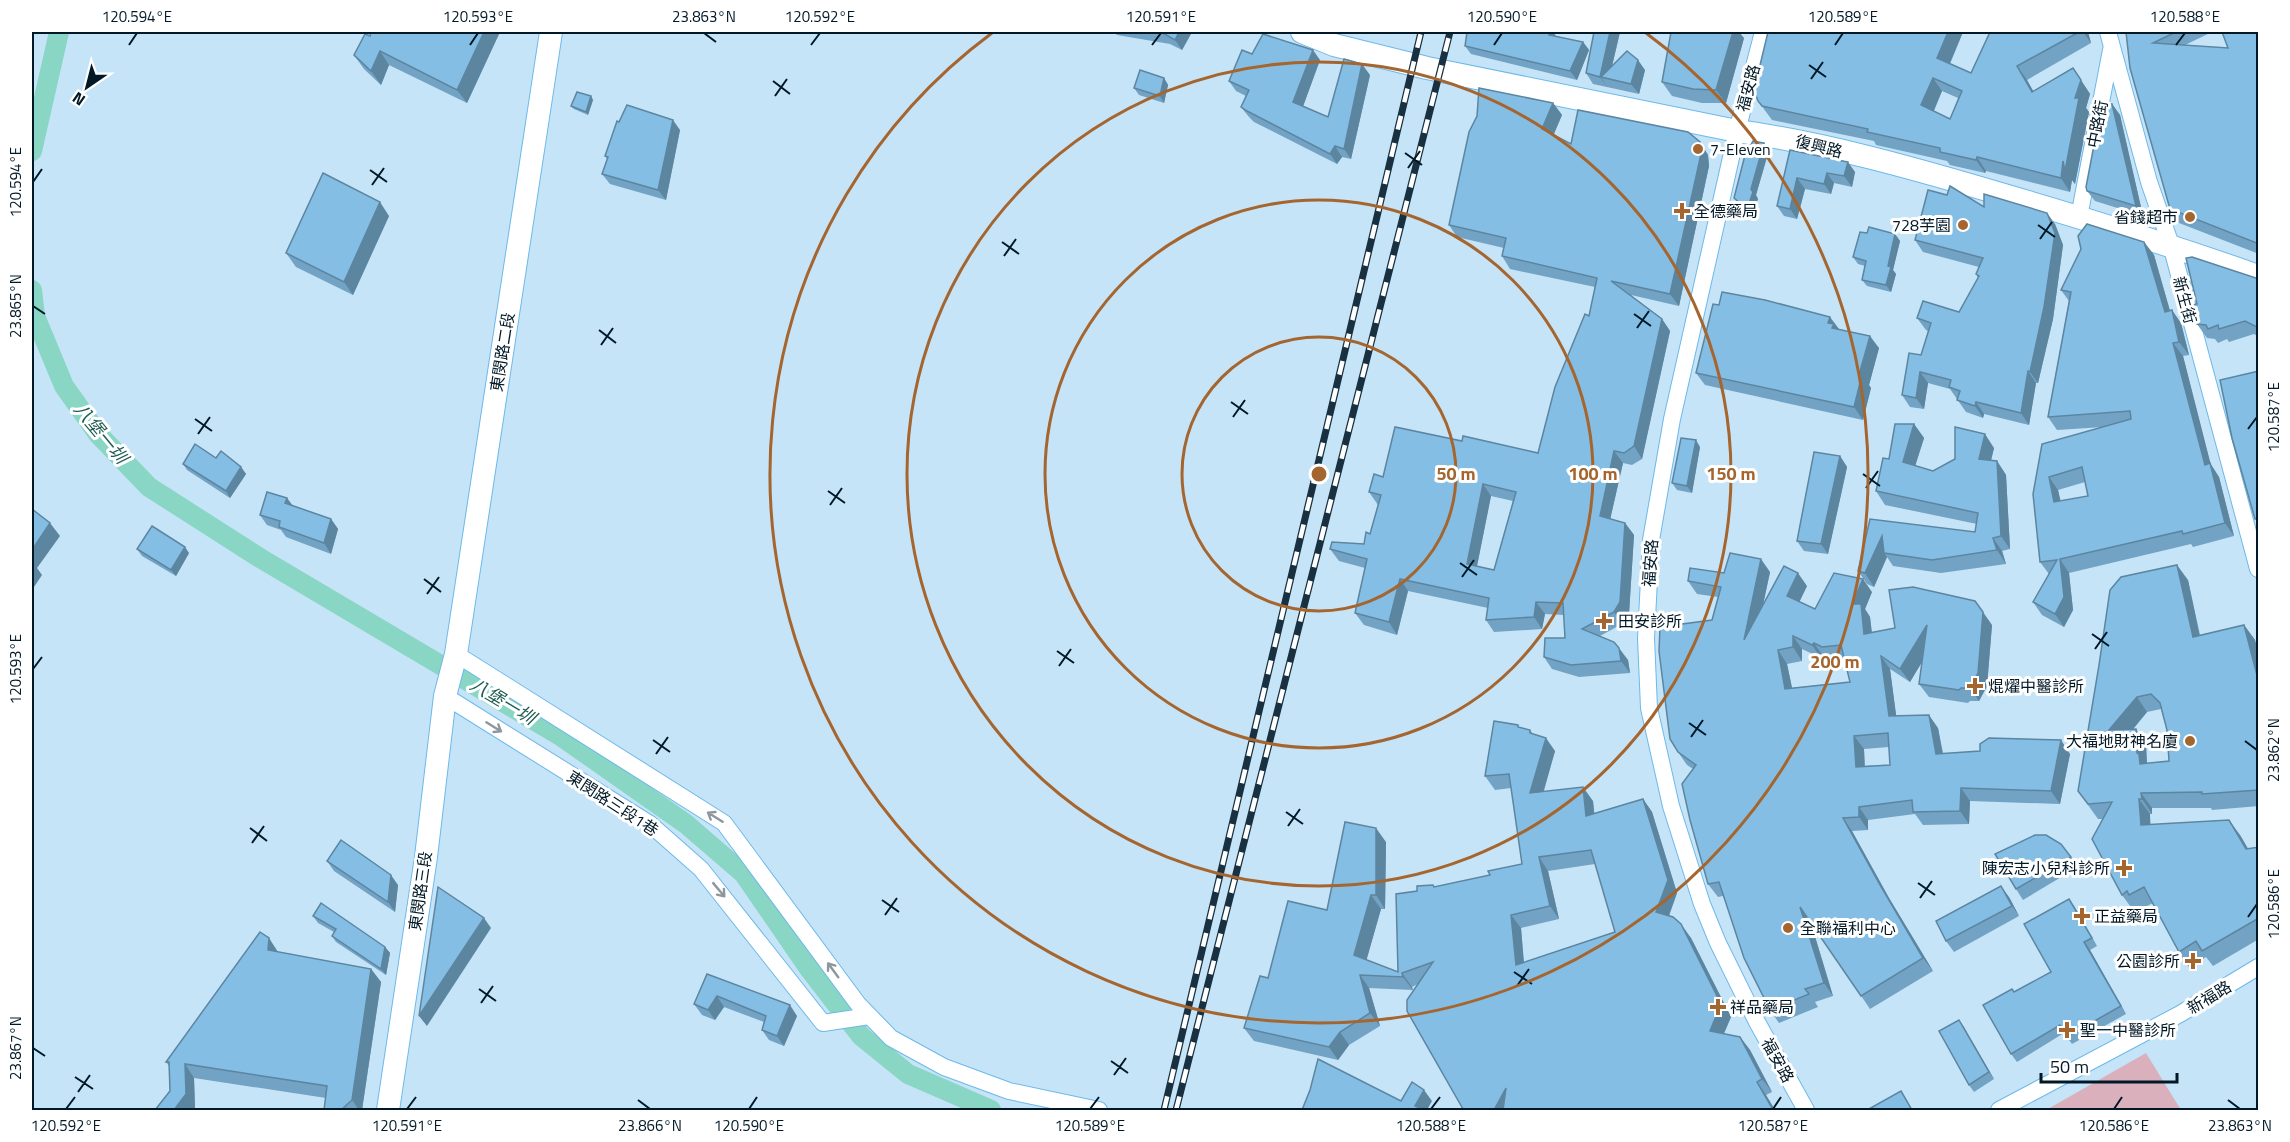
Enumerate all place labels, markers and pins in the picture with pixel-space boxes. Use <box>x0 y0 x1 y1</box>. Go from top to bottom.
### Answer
place label: 7-Eleven <box>1710 137 1771 161</box>
marker: 7-Eleven <box>1691 142 1705 156</box>
place label: 全德藥局 <box>1694 199 1758 223</box>
marker: 全德藥局 <box>1675 204 1689 218</box>
place label: 省錢超市 <box>2114 205 2178 229</box>
marker: 省錢超市 <box>2183 210 2197 224</box>
place label: 728芋園 <box>1892 213 1951 237</box>
marker: 728芋園 <box>1956 218 1970 232</box>
centre of rings <box>1309 464 1329 484</box>
place label: 田安診所 <box>1618 609 1682 633</box>
marker: 田安診所 <box>1595 612 1613 630</box>
place label: 焜燿中醫診所 <box>1988 674 2084 698</box>
marker: 焜燿中醫診所 <box>1966 677 1984 695</box>
place label: 大福地財神名廈 <box>2066 729 2178 753</box>
marker: 大福地財神名廈 <box>2183 734 2197 748</box>
place label: 陳宏志小兒科診所 <box>1982 856 2110 880</box>
marker: 陳宏志小兒科診所 <box>2115 859 2133 877</box>
place label: 正益藥局 <box>2094 904 2158 928</box>
marker: 正益藥局 <box>2075 909 2089 923</box>
place label: 全聯福利中心 <box>1800 916 1896 940</box>
marker: 全聯福利中心 <box>1781 921 1795 935</box>
place label: 公園診所 <box>2116 949 2180 973</box>
marker: 公園診所 <box>2184 952 2202 970</box>
place label: 祥品藥局 <box>1730 995 1794 1019</box>
marker: 祥品藥局 <box>1711 1000 1725 1014</box>
place label: 聖一中醫診所 <box>2080 1018 2176 1042</box>
marker: 聖一中醫診所 <box>2058 1021 2076 1039</box>

